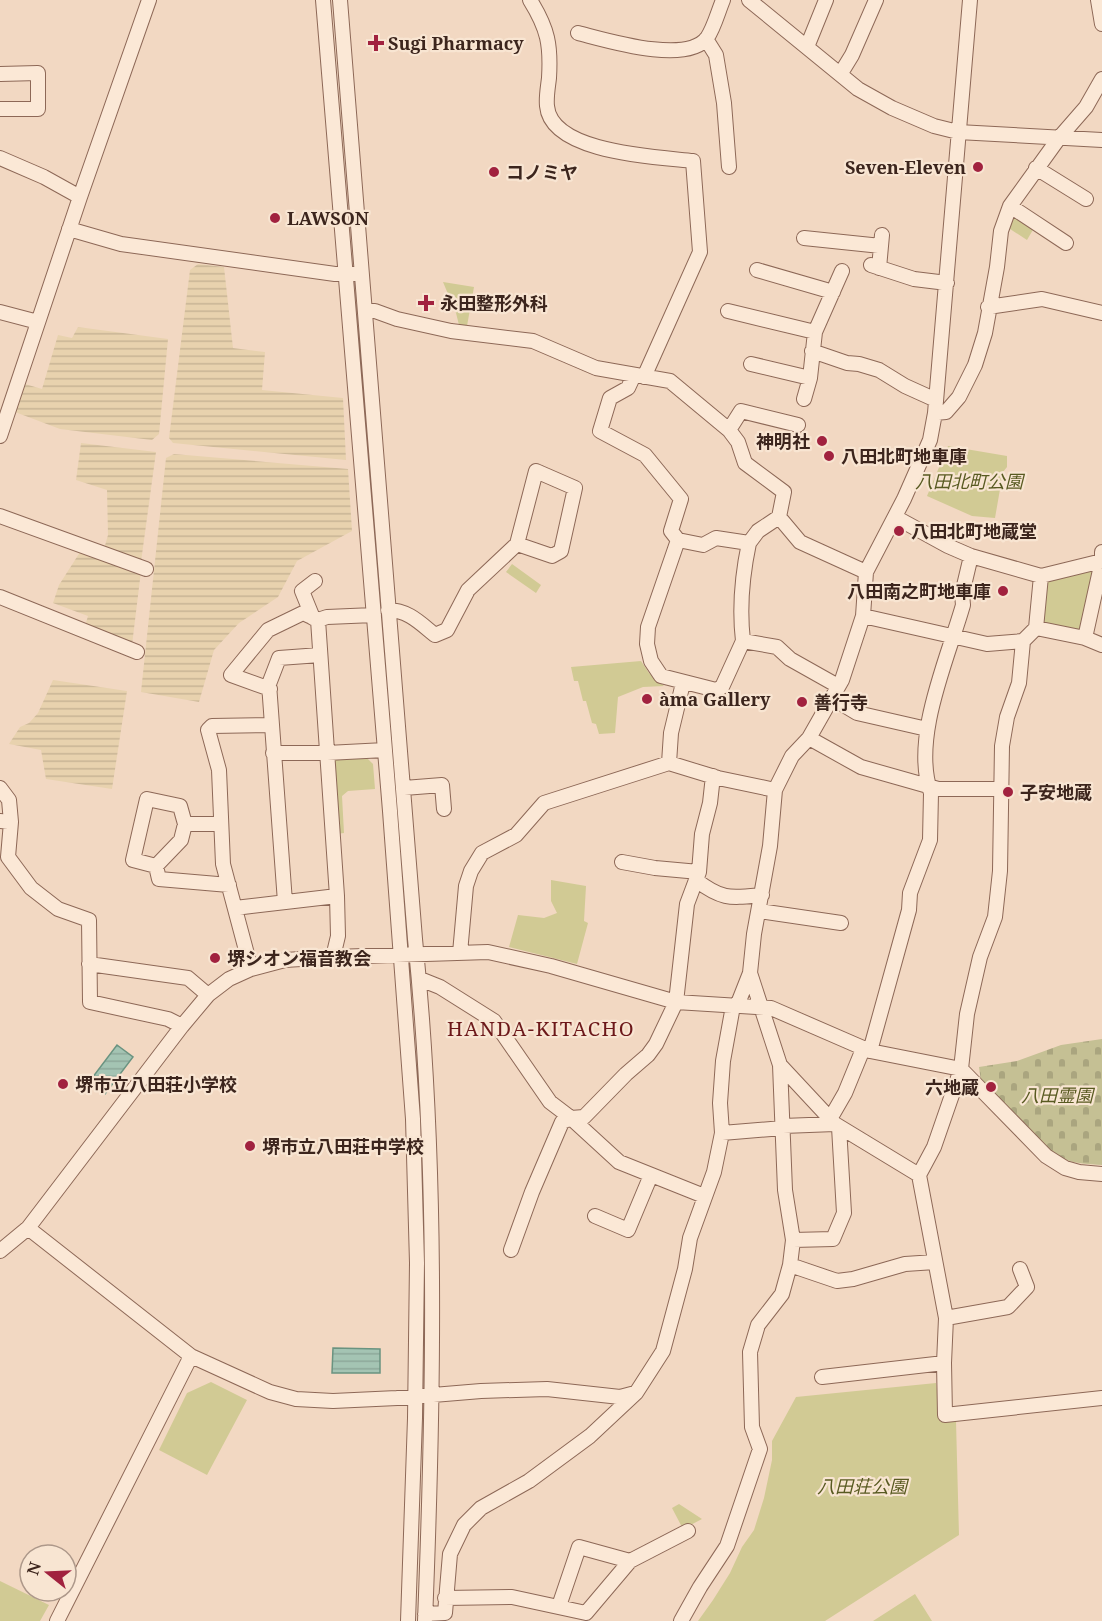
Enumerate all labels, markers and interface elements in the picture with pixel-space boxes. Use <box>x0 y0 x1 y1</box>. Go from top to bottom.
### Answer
place label: Sugi Pharmacy <box>388 31 524 55</box>
marker: Sugi Pharmacy <box>369 36 383 50</box>
place label: Seven-Eleven <box>845 155 966 179</box>
place label: コノミヤ <box>506 160 578 184</box>
marker: Seven-Eleven <box>971 160 985 174</box>
marker: コノミヤ <box>487 165 501 179</box>
place label: LAWSON <box>287 206 369 230</box>
marker: LAWSON <box>268 211 282 225</box>
place label: 永田整形外科 <box>440 291 548 315</box>
marker: 永田整形外科 <box>417 294 435 312</box>
place label: 神明社 <box>756 429 810 453</box>
marker: 神明社 <box>815 434 829 448</box>
place label: 八田北町地車庫 <box>841 444 967 468</box>
marker: 八田北町地車庫 <box>822 449 836 463</box>
park label: 八田北町公園 <box>915 469 1026 493</box>
place label: 八田北町地蔵堂 <box>911 519 1037 543</box>
marker: 八田北町地蔵堂 <box>892 524 906 538</box>
place label: 八田南之町地車庫 <box>847 579 991 603</box>
marker: 八田南之町地車庫 <box>996 584 1010 598</box>
place label: àma Gallery <box>659 687 771 711</box>
place label: 善行寺 <box>814 690 868 714</box>
marker: àma Gallery <box>640 692 654 706</box>
marker: 善行寺 <box>795 695 809 709</box>
place label: 子安地蔵 <box>1020 780 1092 804</box>
marker: 子安地蔵 <box>1001 785 1015 799</box>
place label: 堺シオン福音教会 <box>227 946 371 970</box>
marker: 堺シオン福音教会 <box>208 951 222 965</box>
district label: HANDA-KITACHO <box>447 1015 635 1042</box>
place label: 堺市立八田荘小学校 <box>75 1072 237 1096</box>
place label: 六地蔵 <box>925 1075 979 1099</box>
marker: 堺市立八田荘小学校 <box>56 1077 70 1091</box>
marker: 六地蔵 <box>984 1080 998 1094</box>
park label: 八田霊園 <box>1021 1083 1096 1107</box>
place label: 堺市立八田荘中学校 <box>262 1134 424 1158</box>
marker: 堺市立八田荘中学校 <box>243 1139 257 1153</box>
park label: 八田荘公園 <box>817 1474 910 1498</box>
north arrow <box>18 1543 78 1603</box>
text: N <box>21 1559 46 1578</box>

